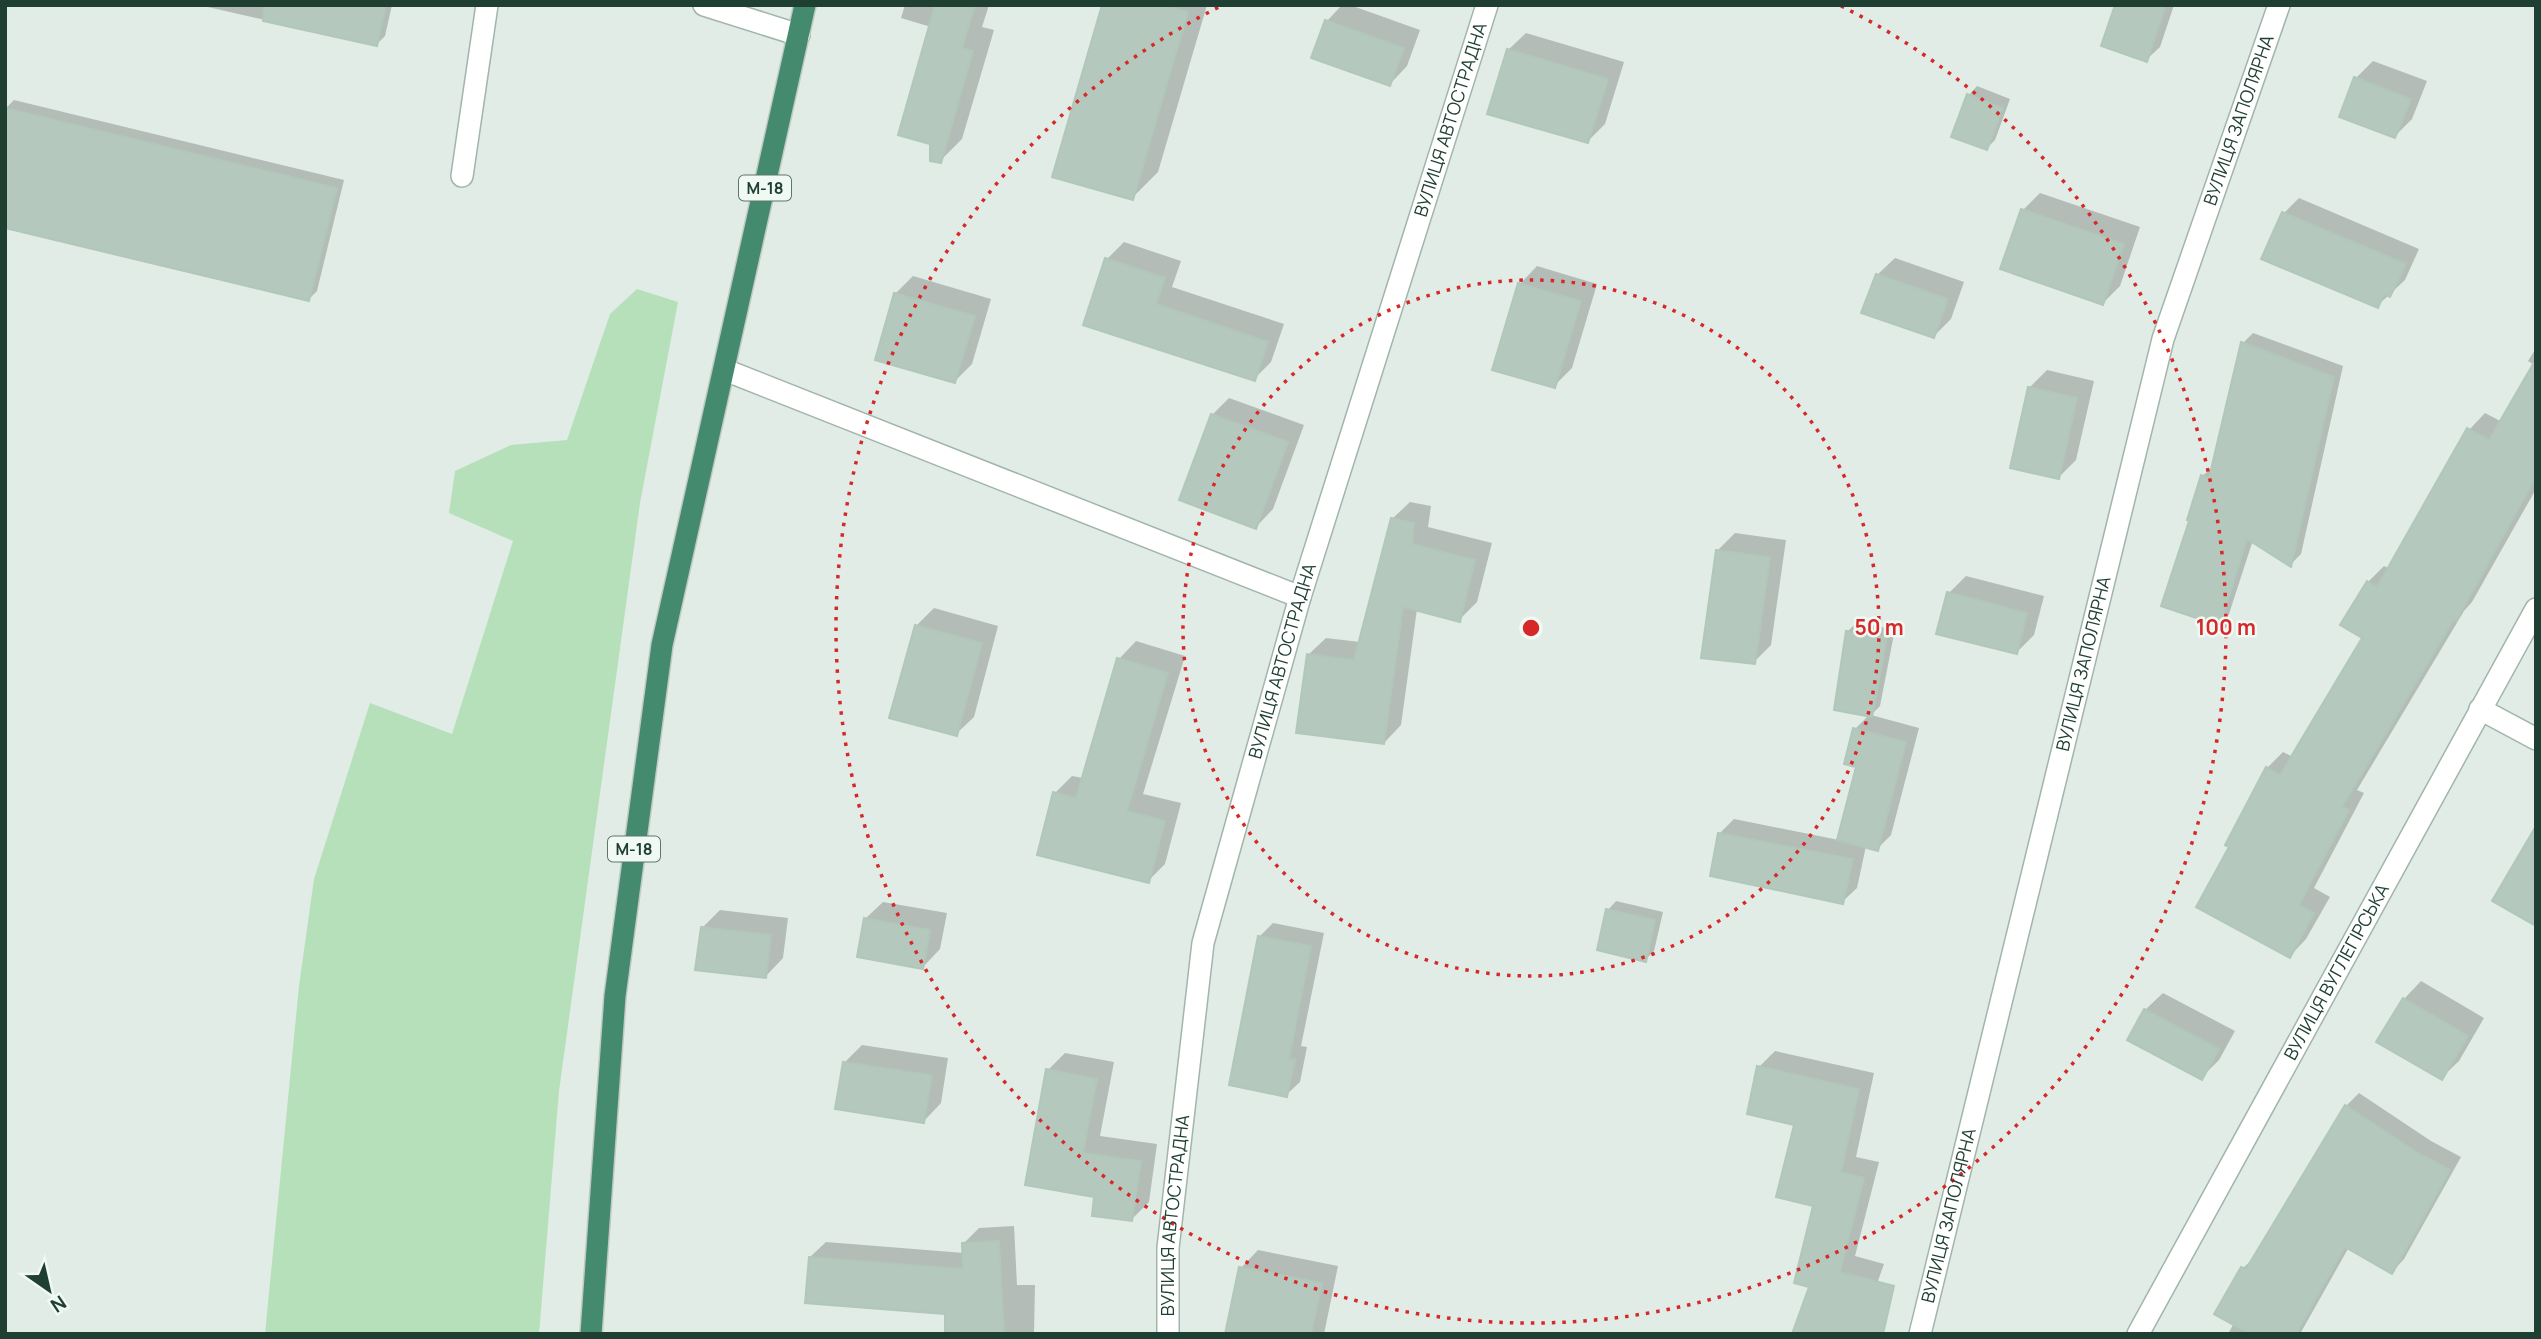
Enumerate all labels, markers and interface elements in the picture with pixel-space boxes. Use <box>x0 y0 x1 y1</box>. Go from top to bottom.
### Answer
street label: ВУЛИЦЯ АВТОСТРАДНА <box>1408 19 1492 219</box>
street label: ВУЛИЦЯ ЗАПОЛЯРНА <box>2197 31 2279 208</box>
road number: М-18 <box>739 176 791 200</box>
street label: ВУЛИЦЯ АВТОСТРАДНА <box>1242 559 1321 761</box>
street label: ВУЛИЦЯ ЗАПОЛЯРНА <box>2050 573 2116 753</box>
text: 50 m <box>1854 613 1904 641</box>
text: 100 m <box>2196 613 2256 641</box>
centre of rings <box>1519 616 1543 640</box>
road number: М-18 <box>608 836 660 862</box>
street label: ВУЛИЦЯ ВУГЛЕГІРСЬКА <box>2278 879 2394 1064</box>
street label: ВУЛИЦЯ АВТОСТРАДНА <box>1155 1113 1194 1316</box>
street label: ВУЛИЦЯ ЗАПОЛЯРНА <box>1915 1125 1981 1305</box>
north arrow <box>14 1255 84 1325</box>
text: N <box>46 1289 71 1319</box>

